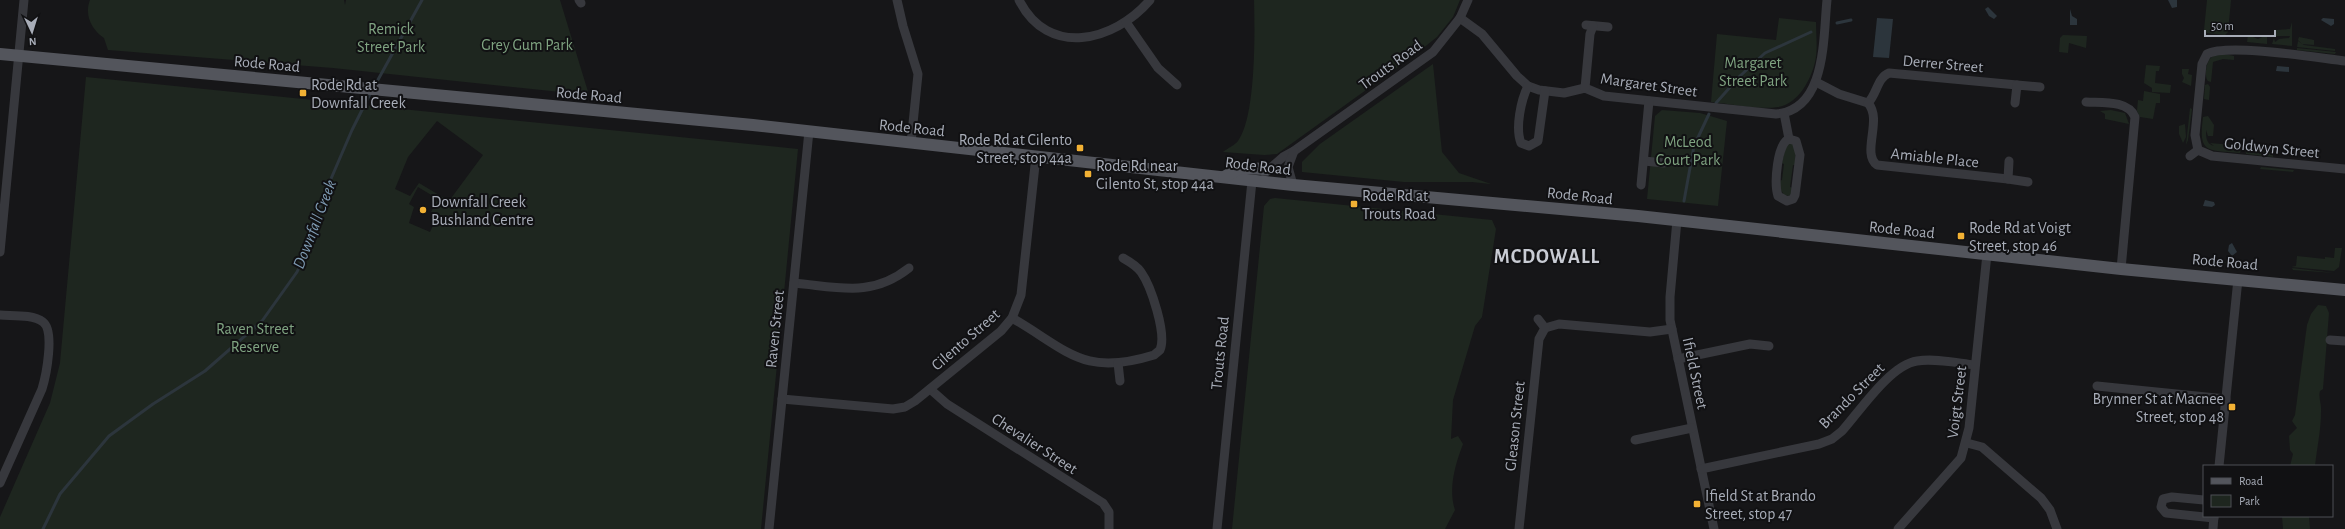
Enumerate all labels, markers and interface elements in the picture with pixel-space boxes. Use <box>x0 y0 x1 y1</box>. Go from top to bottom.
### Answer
north arrow <box>12 12 52 52</box>
scale bar <box>2205 12 2275 38</box>
text: 50 m <box>2211 20 2234 32</box>
park label: Remick Street Park <box>357 21 426 55</box>
text: N <box>28 36 37 47</box>
park label: Grey Gum Park <box>481 37 574 54</box>
street label: Trouts Road <box>1356 37 1425 93</box>
street label: Rode Road <box>233 53 301 75</box>
street label: Derrer Street <box>1902 53 1984 75</box>
park label: Margaret Street Park <box>1719 55 1788 89</box>
street label: Margaret Street <box>1599 70 1698 100</box>
place label: Rode Rd at Downfall Creek <box>311 77 406 111</box>
street label: Rode Road <box>555 84 623 106</box>
marker: Rode Rd at Downfall Creek <box>298 88 308 98</box>
street label: Rode Road <box>878 117 946 139</box>
place label: Rode Rd at Cilento Street, stop 44a <box>959 132 1072 166</box>
park label: McLeod Court Park <box>1656 134 1721 168</box>
street label: Goldwyn Street <box>2223 135 2320 162</box>
marker: Rode Rd at Cilento Street, stop 44a <box>1075 143 1085 153</box>
street label: Amiable Place <box>1890 145 1980 171</box>
street label: Rode Road <box>1224 154 1292 178</box>
place label: Rode Rd near Cilento St, stop 44a <box>1096 158 1214 192</box>
marker: Rode Rd near Cilento St, stop 44a <box>1083 169 1093 179</box>
water label: Downfall Creek <box>290 177 339 271</box>
street label: Rode Road <box>1546 185 1614 207</box>
place label: Rode Rd at Trouts Road <box>1362 188 1435 222</box>
place label: Downfall Creek Bushland Centre <box>431 194 534 228</box>
marker: Rode Rd at Trouts Road <box>1349 199 1359 209</box>
marker: Downfall Creek Bushland Centre <box>418 205 428 215</box>
street label: Rode Road <box>1868 219 1936 241</box>
place label: Rode Rd at Voigt Street, stop 46 <box>1969 220 2071 254</box>
marker: Rode Rd at Voigt Street, stop 46 <box>1956 231 1966 241</box>
district label: MCDOWALL <box>1494 247 1600 267</box>
street label: Rode Road <box>2191 251 2259 273</box>
street label: Raven Street <box>763 289 787 369</box>
street label: Cilento Street <box>928 306 1003 374</box>
street label: Trouts Road <box>1208 316 1232 390</box>
park label: Raven Street Reserve <box>216 321 294 355</box>
street label: Ifield Street <box>1680 336 1710 411</box>
street label: Brando Street <box>1816 360 1888 432</box>
street label: Voigt Street <box>1945 365 1969 439</box>
street label: Gleason Street <box>1502 380 1528 472</box>
place label: Brynner St at Macnee Street, stop 48 <box>2093 391 2224 425</box>
marker: Brynner St at Macnee Street, stop 48 <box>2227 402 2237 412</box>
street label: Chevalier Street <box>989 410 1080 477</box>
legend <box>2203 465 2333 517</box>
text: Road <box>2239 475 2263 487</box>
place label: Ifield St at Brando Street, stop 47 <box>1705 488 1816 522</box>
text: Park <box>2239 495 2260 507</box>
marker: Ifield St at Brando Street, stop 47 <box>1692 499 1702 509</box>

